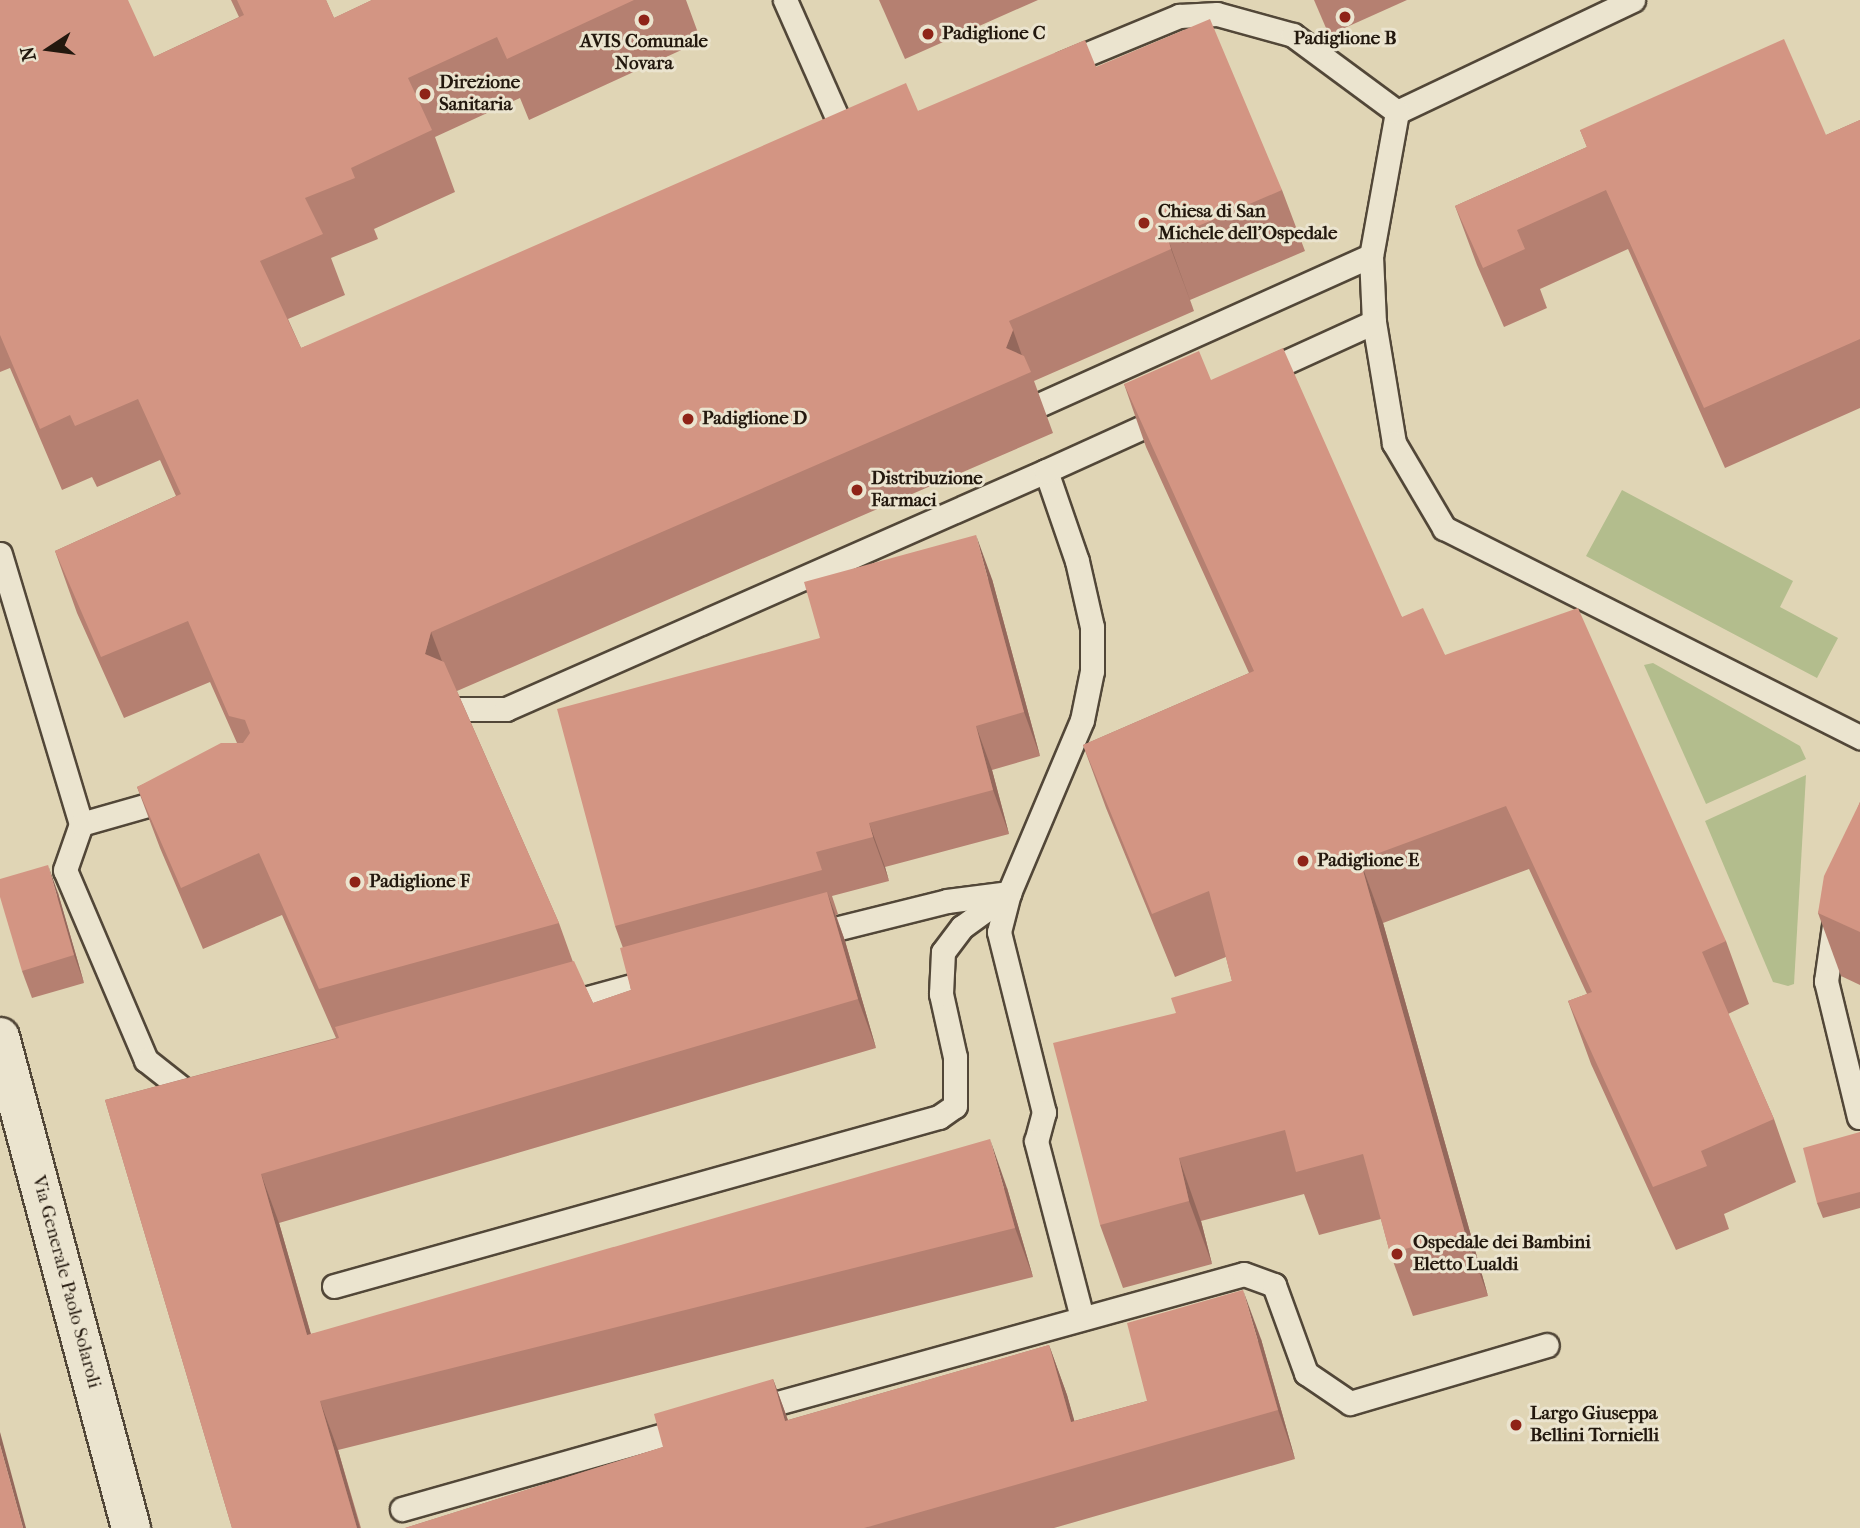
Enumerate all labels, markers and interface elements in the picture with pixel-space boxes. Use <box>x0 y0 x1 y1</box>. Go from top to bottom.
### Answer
marker: Padiglione B <box>1337 9 1353 25</box>
marker: AVIS Comunale Novara <box>636 12 652 28</box>
north arrow <box>14 14 84 84</box>
place label: Padiglione C <box>942 23 1046 45</box>
marker: Padiglione C <box>920 26 936 42</box>
place label: Padiglione B <box>1293 28 1397 50</box>
place label: AVIS Comunale Novara <box>580 31 708 75</box>
text: N <box>16 44 41 63</box>
place label: Direzione Sanitaria <box>439 72 520 116</box>
marker: Direzione Sanitaria <box>417 86 433 102</box>
place label: Chiesa di San Michele dell'Ospedale <box>1158 201 1337 245</box>
marker: Chiesa di San Michele dell'Ospedale <box>1136 215 1152 231</box>
place label: Padiglione D <box>702 408 807 430</box>
marker: Padiglione D <box>680 411 696 427</box>
place label: Distribuzione Farmaci <box>871 468 983 512</box>
marker: Distribuzione Farmaci <box>849 482 865 498</box>
place label: Padiglione E <box>1317 850 1419 872</box>
marker: Padiglione E <box>1295 853 1311 869</box>
place label: Padiglione F <box>369 871 470 893</box>
marker: Padiglione F <box>347 874 363 890</box>
street label: Via Generale Paolo Solaroli <box>27 1173 105 1391</box>
place label: Ospedale dei Bambini Eletto Lualdi <box>1413 1232 1591 1276</box>
marker: Ospedale dei Bambini Eletto Lualdi <box>1387 1244 1407 1264</box>
place label: Largo Giuseppa Bellini Tornielli <box>1530 1403 1659 1447</box>
marker: Largo Giuseppa Bellini Tornielli <box>1508 1417 1524 1433</box>

